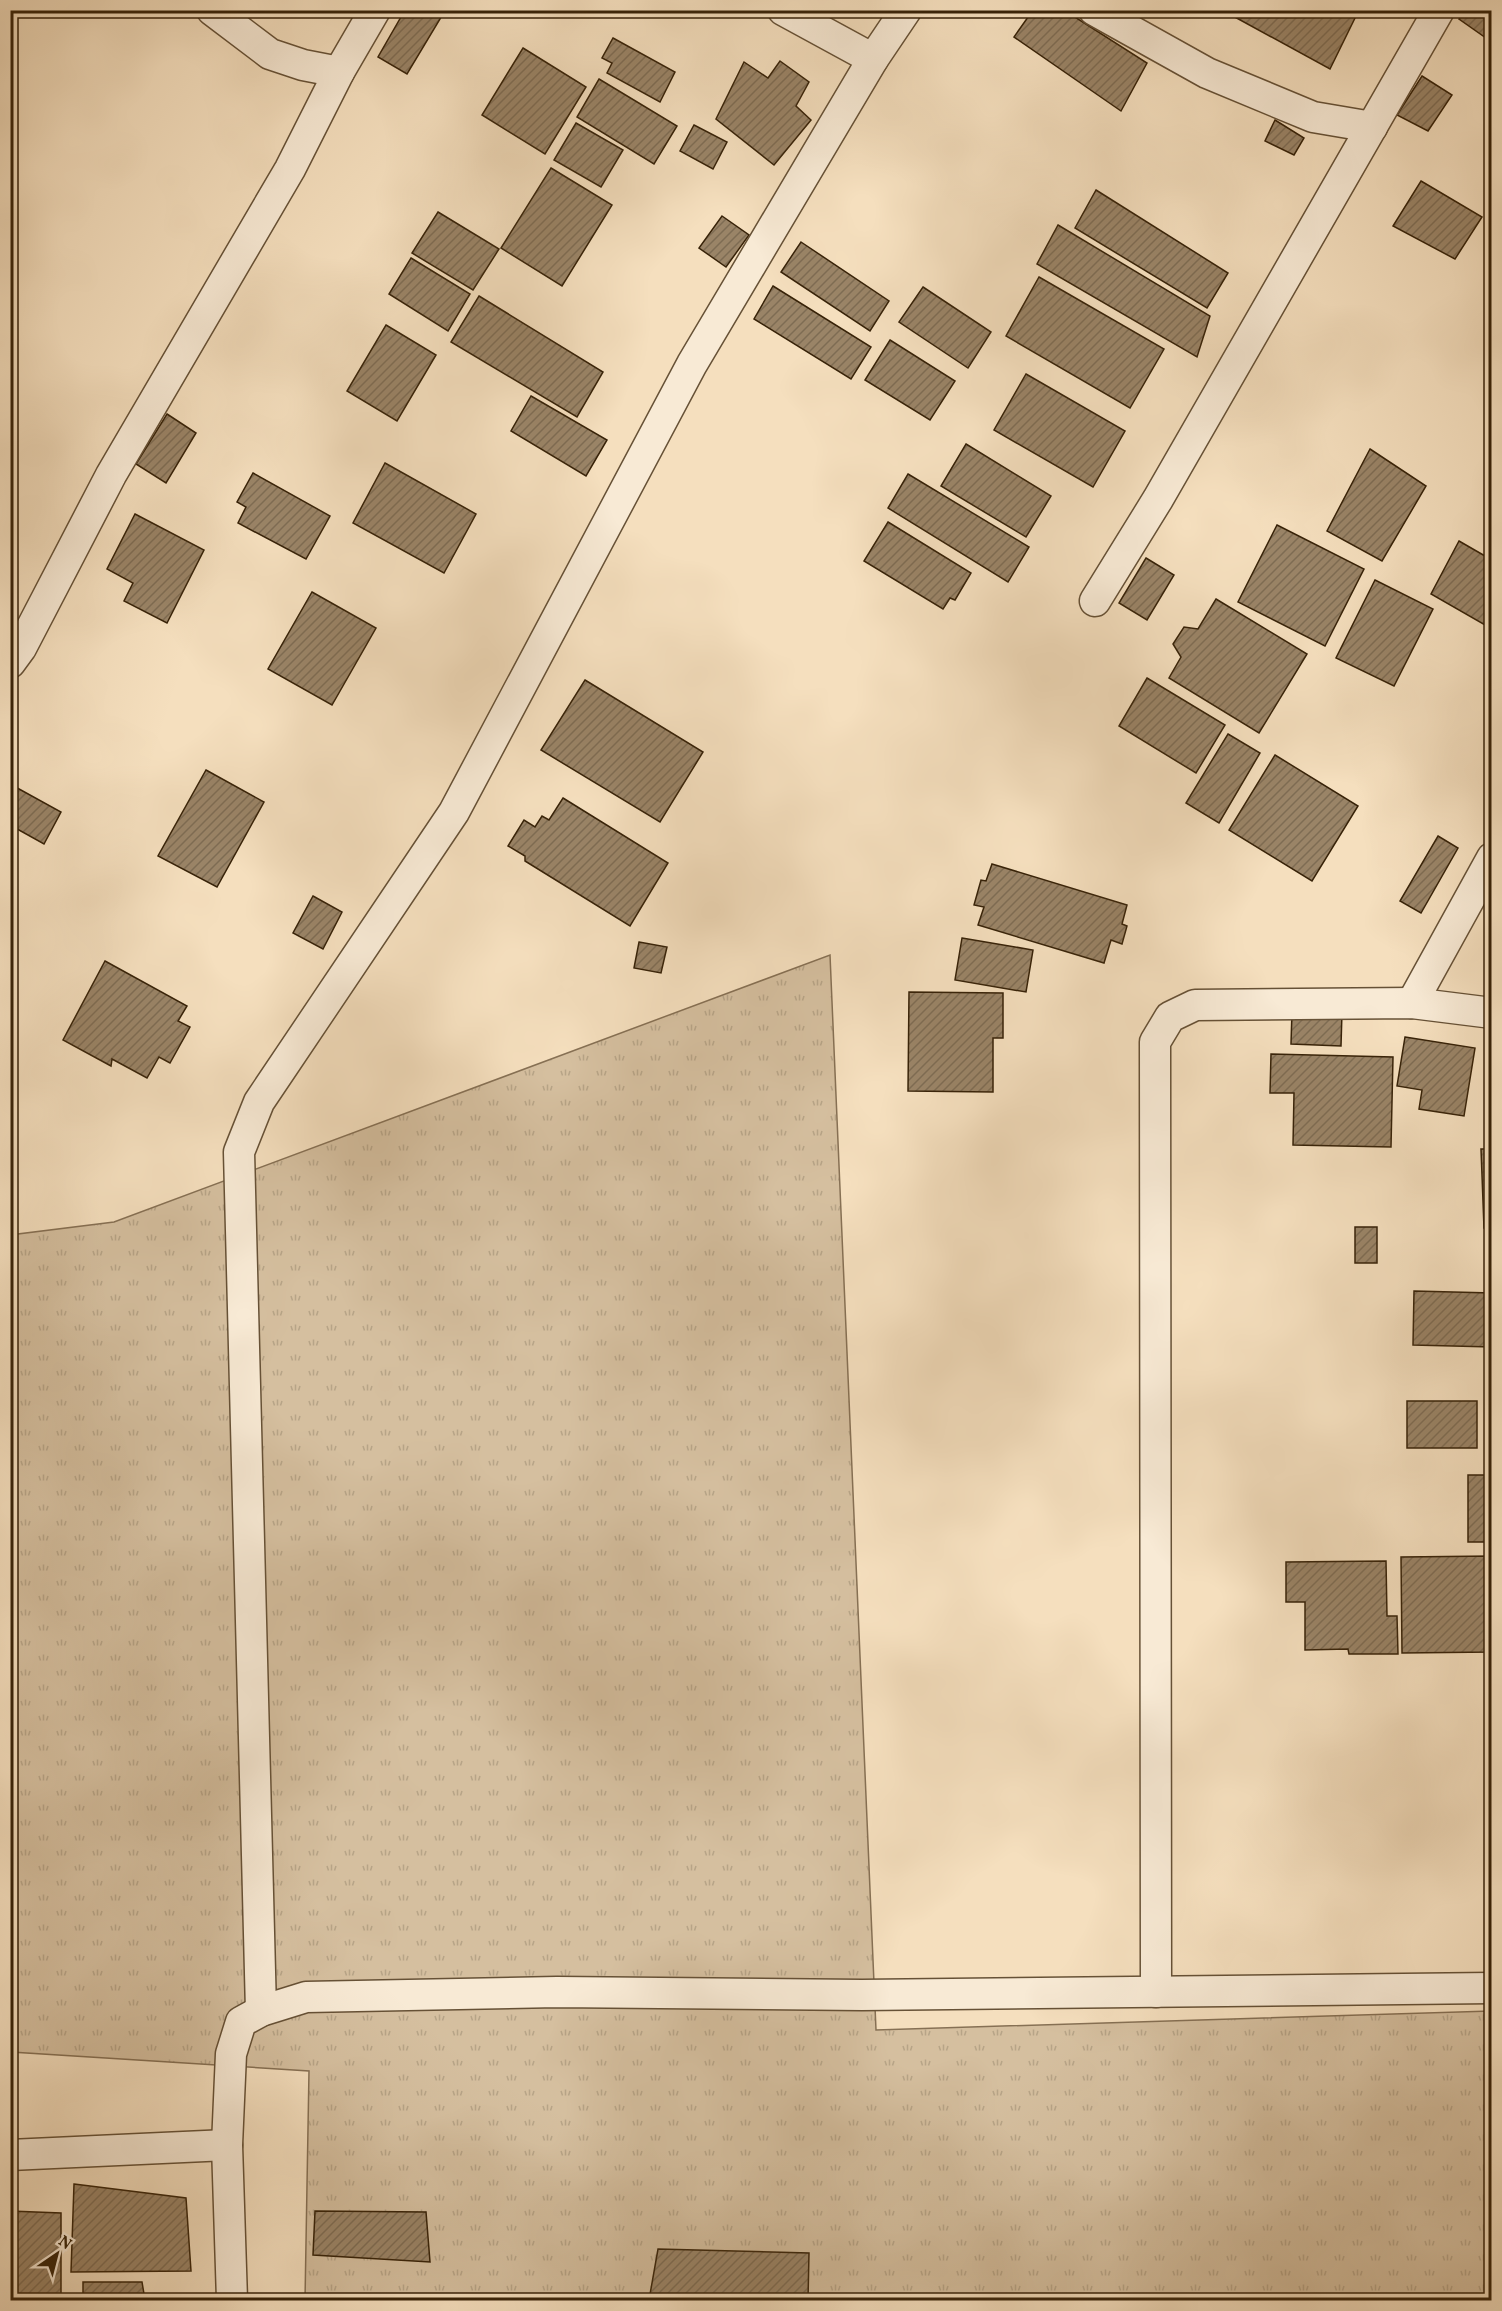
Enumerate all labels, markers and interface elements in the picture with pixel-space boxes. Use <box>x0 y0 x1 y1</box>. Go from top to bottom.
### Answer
north arrow <box>27 2224 87 2284</box>
text: N <box>53 2231 76 2256</box>

